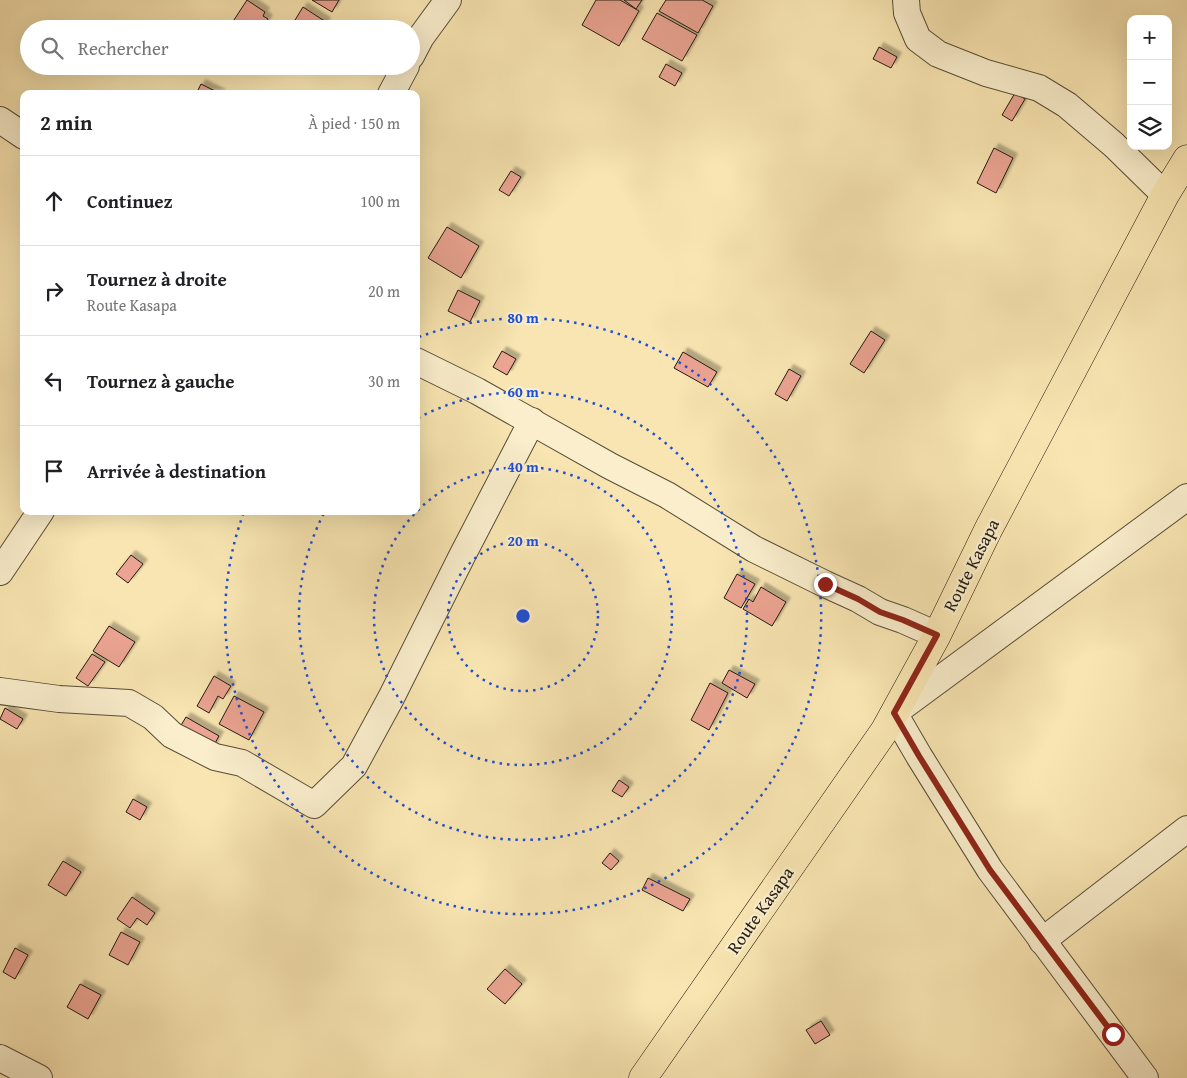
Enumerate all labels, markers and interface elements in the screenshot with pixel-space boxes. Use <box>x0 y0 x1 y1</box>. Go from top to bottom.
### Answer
map controls <box>1127 15 1172 150</box>
button: + <box>1127 15 1172 60</box>
search box <box>20 20 420 75</box>
icon: search <box>38 34 66 62</box>
text: Rechercher <box>78 34 169 62</box>
button: − <box>1127 60 1172 105</box>
button: layers <box>1127 105 1172 150</box>
text: 2 min <box>40 107 92 138</box>
text: À pied · 150 m <box>308 111 400 135</box>
icon: ahead <box>40 187 68 215</box>
text: Continuez <box>87 187 173 215</box>
text: 100 m <box>360 189 400 213</box>
text: Tournez à droite <box>87 265 227 293</box>
icon: right <box>40 277 68 305</box>
text: 20 m <box>368 279 400 303</box>
text: Route Kasapa <box>87 293 177 317</box>
text: 80 m <box>507 307 539 328</box>
icon: left <box>40 367 68 395</box>
text: Tournez à gauche <box>87 367 235 395</box>
text: 30 m <box>368 369 400 393</box>
text: 60 m <box>507 381 539 402</box>
text: 40 m <box>507 456 539 477</box>
icon: arrive <box>40 457 68 485</box>
text: Arrivée à destination <box>87 457 266 485</box>
street label: Route Kasapa <box>936 513 1006 616</box>
text: 20 m <box>507 530 539 551</box>
route end <box>814 573 837 596</box>
centre of rings <box>514 607 532 625</box>
street label: Route Kasapa <box>720 860 800 959</box>
route start <box>1102 1023 1125 1046</box>

